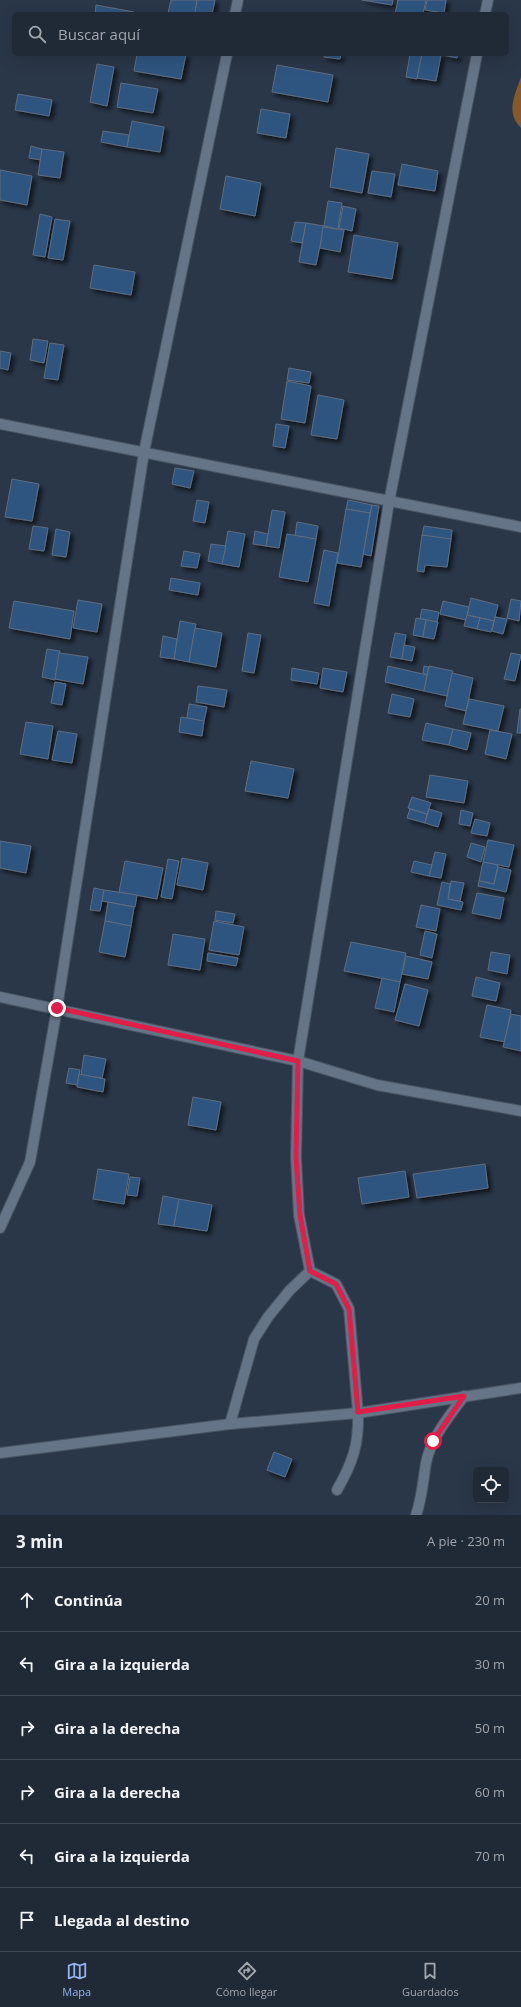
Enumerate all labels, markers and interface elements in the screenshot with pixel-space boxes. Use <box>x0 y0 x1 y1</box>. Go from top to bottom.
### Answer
search box <box>12 12 509 56</box>
icon: search <box>26 23 48 45</box>
text: Buscar aquí <box>58 24 140 44</box>
route end <box>48 999 66 1017</box>
route start <box>424 1432 442 1450</box>
map controls <box>473 1467 509 1503</box>
button: locate <box>473 1467 509 1503</box>
text: 3 min <box>16 1530 63 1553</box>
text: A pie · 230 m <box>427 1532 505 1550</box>
icon: ahead <box>16 1589 38 1611</box>
text: Continúa <box>54 1590 123 1610</box>
text: 20 m <box>475 1591 505 1609</box>
icon: left <box>16 1653 38 1675</box>
text: Gira a la izquierda <box>54 1654 190 1674</box>
text: 30 m <box>475 1655 505 1673</box>
icon: right <box>16 1717 38 1739</box>
text: Gira a la derecha <box>54 1718 180 1738</box>
text: 50 m <box>475 1719 505 1737</box>
icon: right <box>16 1781 38 1803</box>
text: Gira a la derecha <box>54 1782 180 1802</box>
text: 60 m <box>475 1783 505 1801</box>
icon: left <box>16 1845 38 1867</box>
text: Gira a la izquierda <box>54 1846 190 1866</box>
text: 70 m <box>475 1847 505 1865</box>
icon: arrive <box>16 1909 38 1931</box>
text: Llegada al destino <box>54 1910 189 1930</box>
tab: Mapa <box>62 1960 91 1999</box>
tab: Cómo llegar <box>216 1960 277 1999</box>
tab: Guardados <box>402 1960 459 1999</box>

